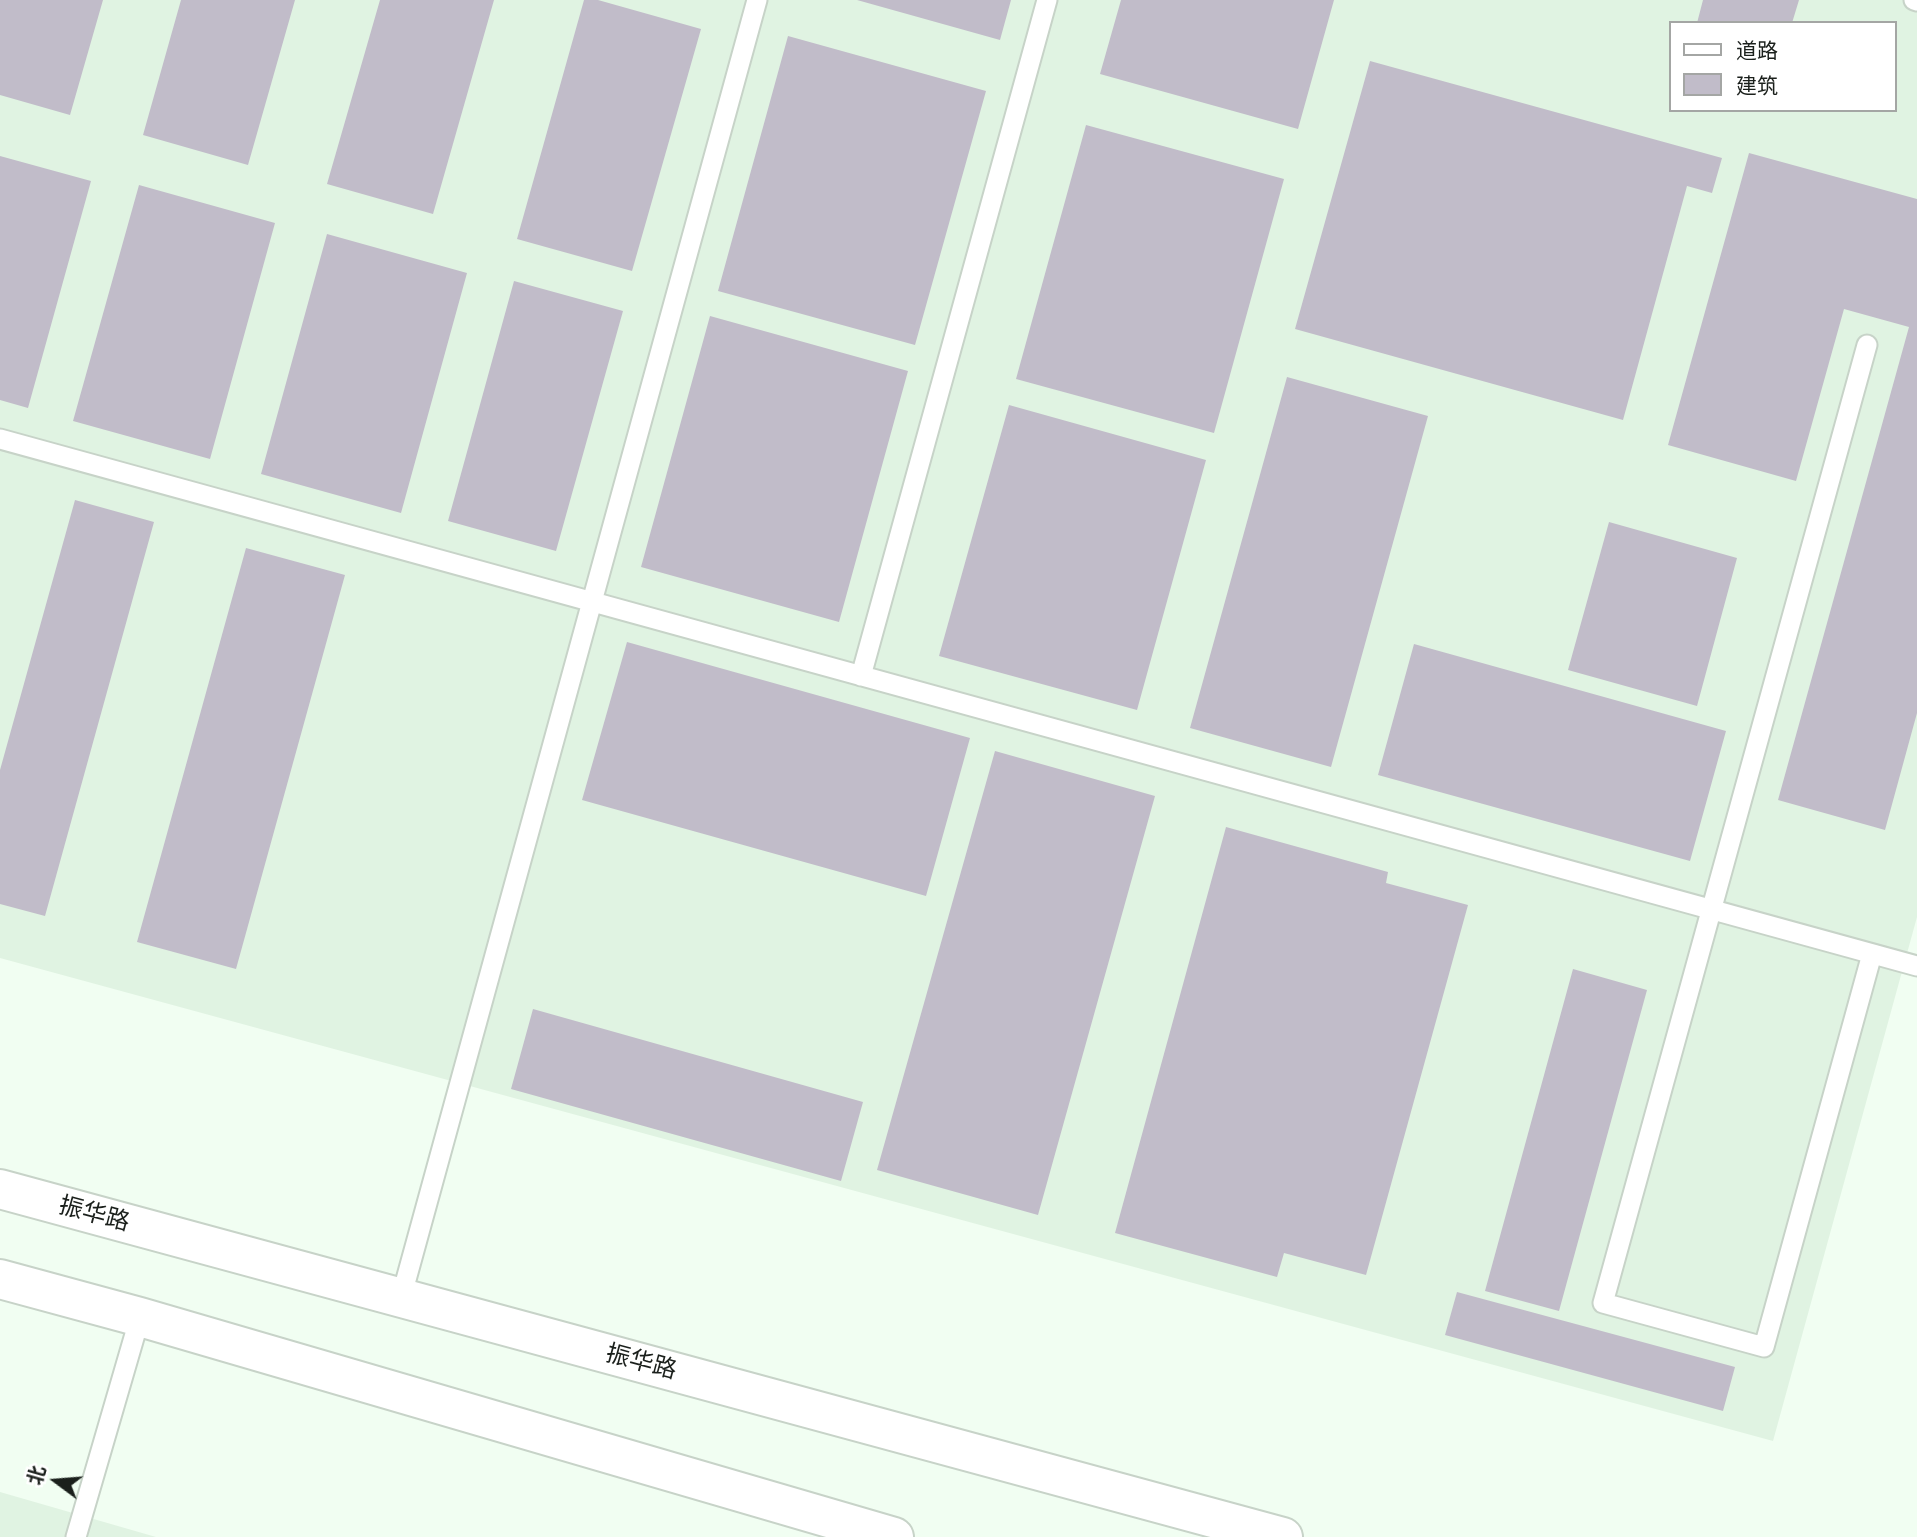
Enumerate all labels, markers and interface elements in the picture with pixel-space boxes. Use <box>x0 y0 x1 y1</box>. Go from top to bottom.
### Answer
legend <box>1668 21 1896 112</box>
text: 道路 <box>1736 36 1778 65</box>
text: 建筑 <box>1736 71 1778 100</box>
street label: 振华路 <box>55 1192 133 1238</box>
street label: 振华路 <box>602 1340 680 1386</box>
north arrow <box>21 1446 91 1516</box>
text: 北 <box>21 1462 51 1488</box>

